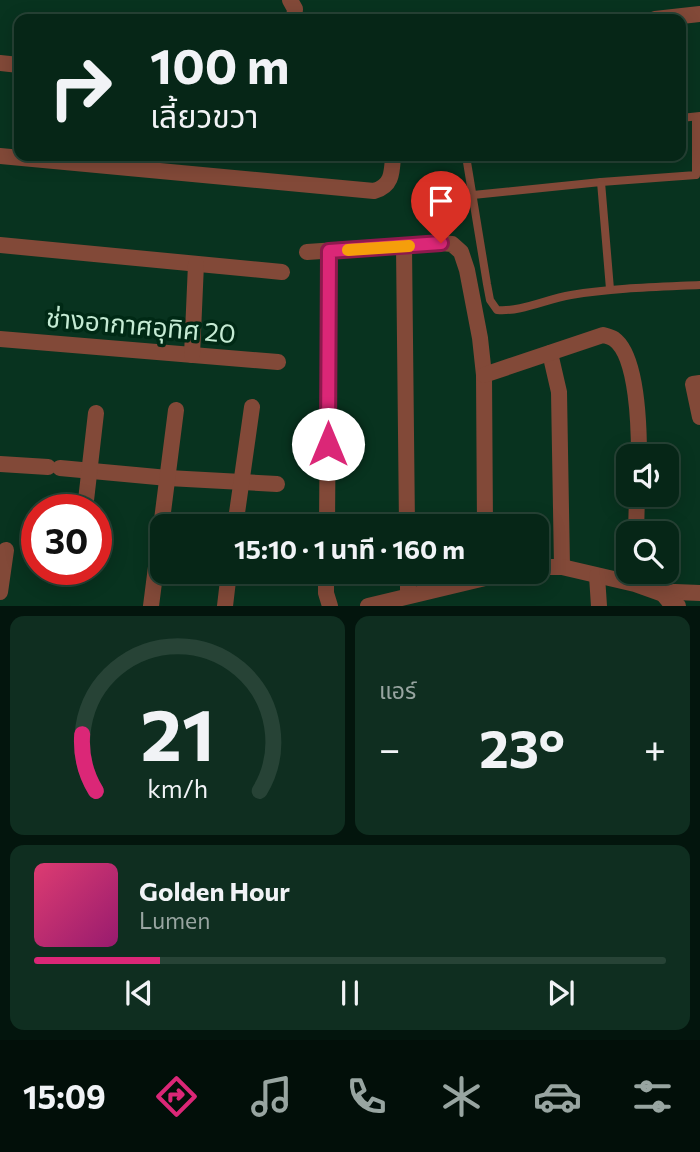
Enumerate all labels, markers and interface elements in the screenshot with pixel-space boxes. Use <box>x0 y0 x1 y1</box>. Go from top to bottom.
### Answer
text: 100 m <box>150 34 289 94</box>
icon: right <box>35 42 126 133</box>
text: เลี้ยวขวา <box>150 95 258 135</box>
pin <box>411 171 471 243</box>
icon: arrive <box>422 182 460 220</box>
street label: ช่างอากาศอุทิศ 20 <box>45 301 237 350</box>
position arrow <box>291 407 365 481</box>
map controls <box>616 444 679 584</box>
button: sound <box>616 444 679 507</box>
speed limit sign: 30 <box>21 494 112 585</box>
button: search <box>616 521 679 584</box>
text: 15:10 · 1 นาที · 160 m <box>234 533 465 564</box>
text: แอร์ <box>379 676 416 704</box>
text: 21 <box>140 688 215 777</box>
text: 23° <box>479 715 565 779</box>
text: − <box>379 724 401 771</box>
text: + <box>644 724 666 771</box>
text: km/h <box>147 773 208 803</box>
text: Golden Hour <box>139 875 290 906</box>
text: Lumen <box>139 906 210 934</box>
icon: previous <box>120 974 158 1012</box>
icon: pause <box>331 974 369 1012</box>
icon: next <box>542 974 580 1012</box>
icon: directions <box>152 1072 201 1121</box>
icon: music <box>247 1072 296 1121</box>
icon: phone <box>342 1072 391 1121</box>
icon: climate <box>437 1072 486 1121</box>
icon: car <box>533 1072 582 1121</box>
icon: filters <box>628 1072 677 1121</box>
text: 15:09 <box>23 1076 106 1116</box>

